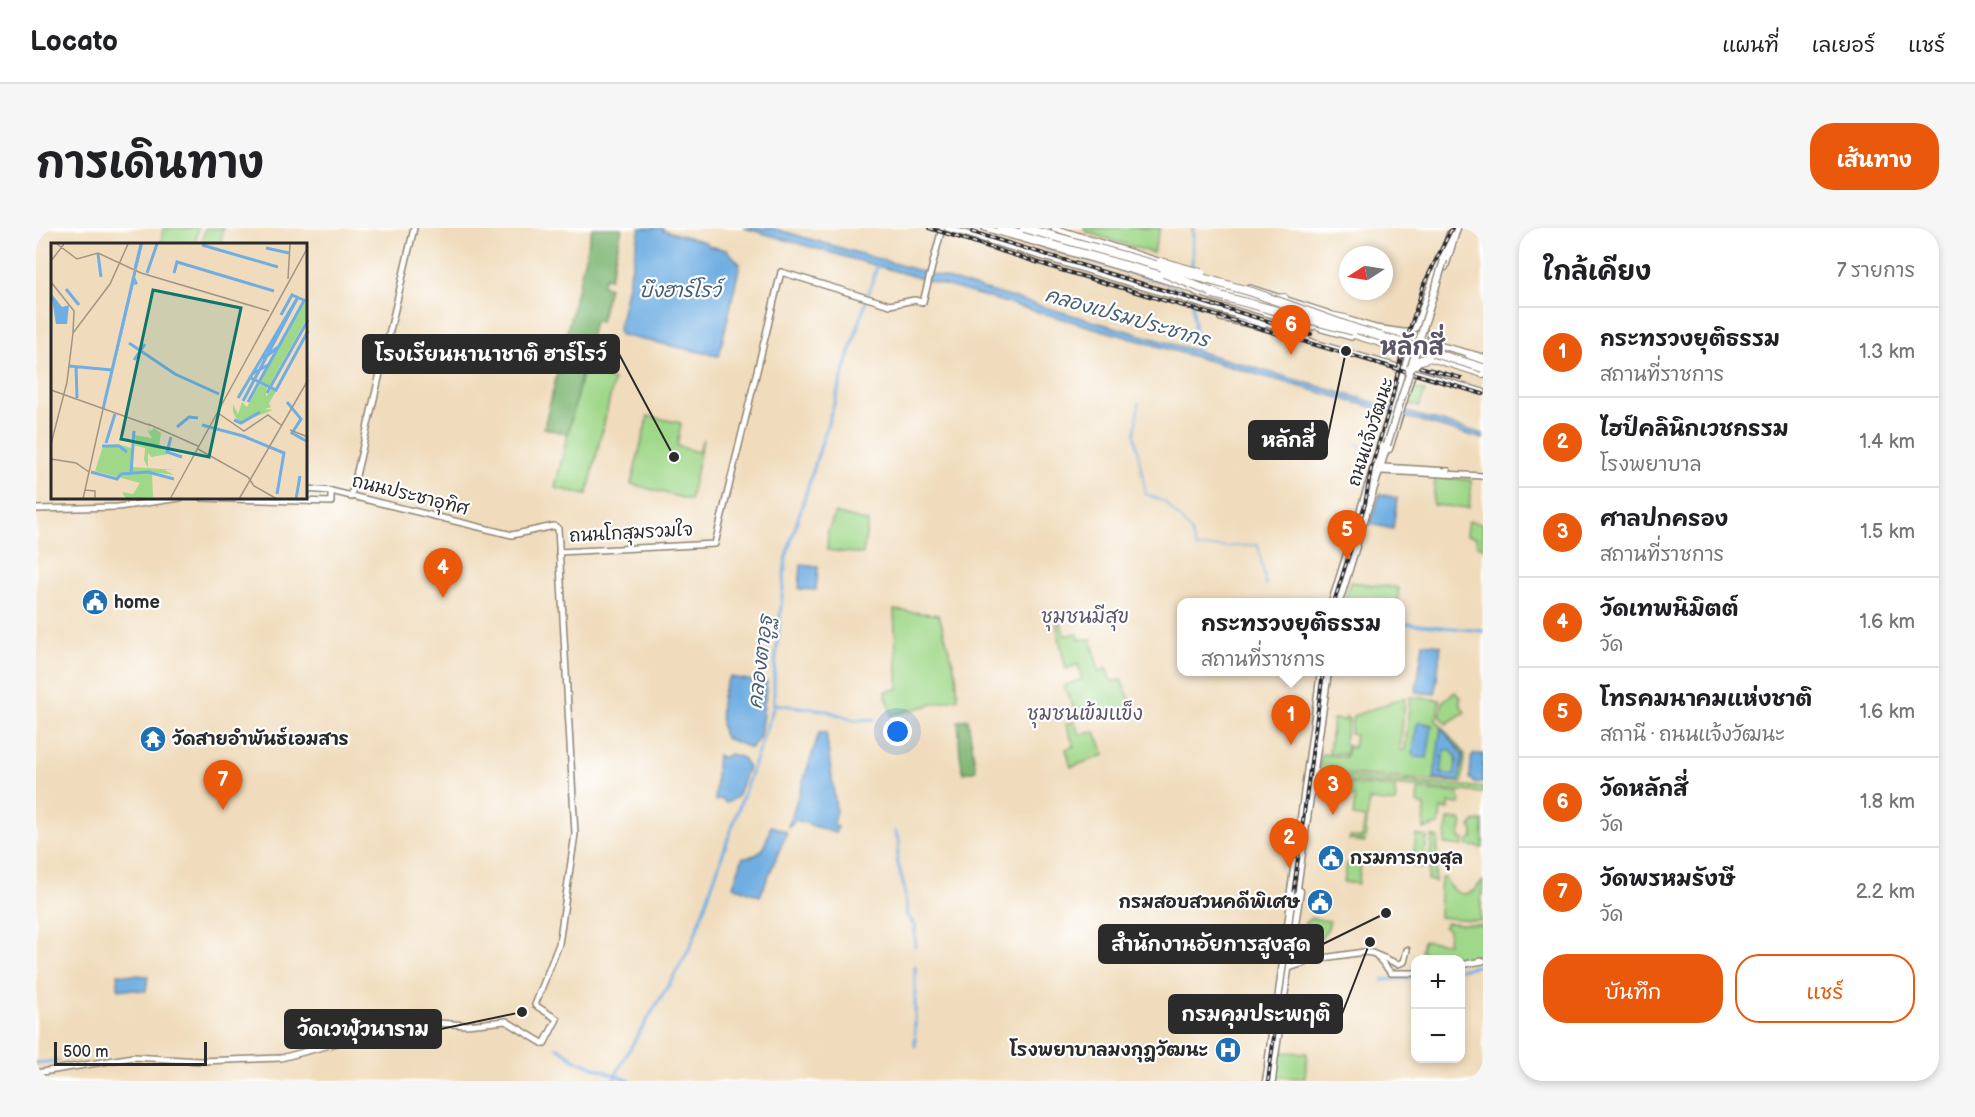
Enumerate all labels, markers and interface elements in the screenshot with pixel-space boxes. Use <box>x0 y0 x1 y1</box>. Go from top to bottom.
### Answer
text: Locato <box>30 25 118 58</box>
text: แผนที่ <box>1722 33 1779 58</box>
text: เลเยอร์ <box>1812 33 1875 58</box>
text: แชร์ <box>1908 33 1945 58</box>
button: เส้นทาง <box>1810 123 1939 190</box>
text: การเดินทาง <box>36 139 264 190</box>
inset map <box>51 243 308 500</box>
north arrow <box>1339 246 1393 300</box>
text: ใกล้เคียง <box>1543 257 1651 288</box>
text: 7 รายการ <box>1837 259 1915 283</box>
water label: บึงฮาร์โรว์ <box>639 277 726 303</box>
water label: คลองเปรมประชากร <box>1042 283 1214 354</box>
pin: 6 <box>1272 306 1310 355</box>
district label: หลักสี่ <box>1380 323 1445 362</box>
text: กระทรวงยุติธรรม <box>1600 326 1780 353</box>
callout: โรงเรียนนานาชาติ ฮาร์โรว์ <box>363 335 619 373</box>
text: 1 <box>1558 340 1567 364</box>
text: 1.3 km <box>1859 340 1915 364</box>
text: โรงเรียนนานาชาติ ฮาร์โรว์ <box>374 341 607 367</box>
text: สถานที่ราชการ <box>1600 363 1724 387</box>
street label: ถนนแจ้งวัฒนะ <box>1342 374 1398 489</box>
text: ไฮป์คลินิกเวชกรรม <box>1600 416 1789 443</box>
callout: หลักสี่ <box>1249 421 1327 459</box>
text: หลักสี่ <box>1261 422 1317 453</box>
text: 2 <box>1557 430 1568 454</box>
text: 1.4 km <box>1859 430 1915 454</box>
text: โรงพยาบาล <box>1600 453 1701 477</box>
street label: ถนนประชาอุทิศ <box>349 469 472 523</box>
text: ศาลปกครอง <box>1600 506 1728 533</box>
pin: 5 <box>1328 510 1366 560</box>
street label: ถนนโกสุมรวมใจ <box>569 516 693 550</box>
text: 3 <box>1557 520 1568 544</box>
text: 1.5 km <box>1860 520 1915 544</box>
text: สถานที่ราชการ <box>1600 543 1724 567</box>
pin: 4 <box>424 548 462 598</box>
public building icon: home <box>80 587 110 617</box>
place label: home <box>114 592 160 613</box>
text: วัดเทพนิมิตต์ <box>1600 596 1739 623</box>
popup <box>1177 598 1405 676</box>
district label: ชุมชนมีสุข <box>1041 604 1129 632</box>
text: 4 <box>1557 610 1568 634</box>
text: 1.6 km <box>1859 610 1915 634</box>
text: กระทรวงยุติธรรม <box>1201 611 1381 638</box>
water label: คลองตาอูฐ <box>743 612 781 710</box>
text: วัด <box>1600 633 1623 657</box>
text: สถานที่ราชการ <box>1201 648 1325 672</box>
text: โทรคมนาคมแห่งชาติ <box>1600 686 1812 713</box>
pin: 1 <box>1272 696 1310 745</box>
district label: ชุมชนเข้มแข็ง <box>1027 700 1143 729</box>
text: 5 <box>1557 700 1568 724</box>
text: 1.6 km <box>1859 700 1915 724</box>
your location <box>883 717 912 746</box>
text: สถานี · ถนนแจ้งวัฒนะ <box>1600 723 1785 747</box>
temple icon: วัดสายอำพันธ์เอมสาร <box>138 724 168 754</box>
place label: วัดสายอำพันธ์เอมสาร <box>172 726 349 750</box>
pin: 7 <box>204 760 243 810</box>
pin: 3 <box>1314 766 1352 815</box>
text: วัดหลักสี่ <box>1600 776 1688 803</box>
text: 6 <box>1556 790 1569 814</box>
text: 1.8 km <box>1860 790 1915 814</box>
text: วัด <box>1600 813 1623 837</box>
pin: 2 <box>1270 818 1308 868</box>
public building icon: กรมการกงสุล <box>1316 843 1346 873</box>
place label: กรมการกงสุล <box>1350 848 1463 871</box>
text: วัดพรหมรังษี <box>1600 866 1736 893</box>
text: 7 <box>1557 880 1568 904</box>
text: 2.2 km <box>1856 880 1915 904</box>
public building icon: กรมสอบสวนคดีพิเศษ <box>1305 887 1335 917</box>
place label: กรมสอบสวนคดีพิเศษ <box>1119 890 1301 913</box>
text: วัด <box>1600 903 1623 927</box>
callout: สำนักงานอัยการสูงสุด <box>1099 925 1323 963</box>
text: สำนักงานอัยการสูงสุด <box>1111 931 1311 959</box>
button: บันทึก <box>1543 954 1723 1023</box>
button: แชร์ <box>1735 954 1915 1023</box>
map controls <box>1411 955 1465 1063</box>
button: + <box>1411 955 1465 1009</box>
callout: กรมคุมประพฤติ <box>1169 995 1342 1033</box>
text: กรมคุมประพฤติ <box>1182 1002 1331 1029</box>
button: − <box>1411 1009 1465 1063</box>
callout: วัดเวฬุวนาราม <box>285 1010 441 1048</box>
text: วัดเวฬุวนาราม <box>297 1017 429 1044</box>
hospital icon: โรงพยาบาลมงกุฎวัฒนะ <box>1213 1035 1243 1065</box>
place label: โรงพยาบาลมงกุฎวัฒนะ <box>1009 1038 1208 1063</box>
scale bar <box>54 1039 207 1066</box>
text: 500 m <box>63 1043 109 1062</box>

